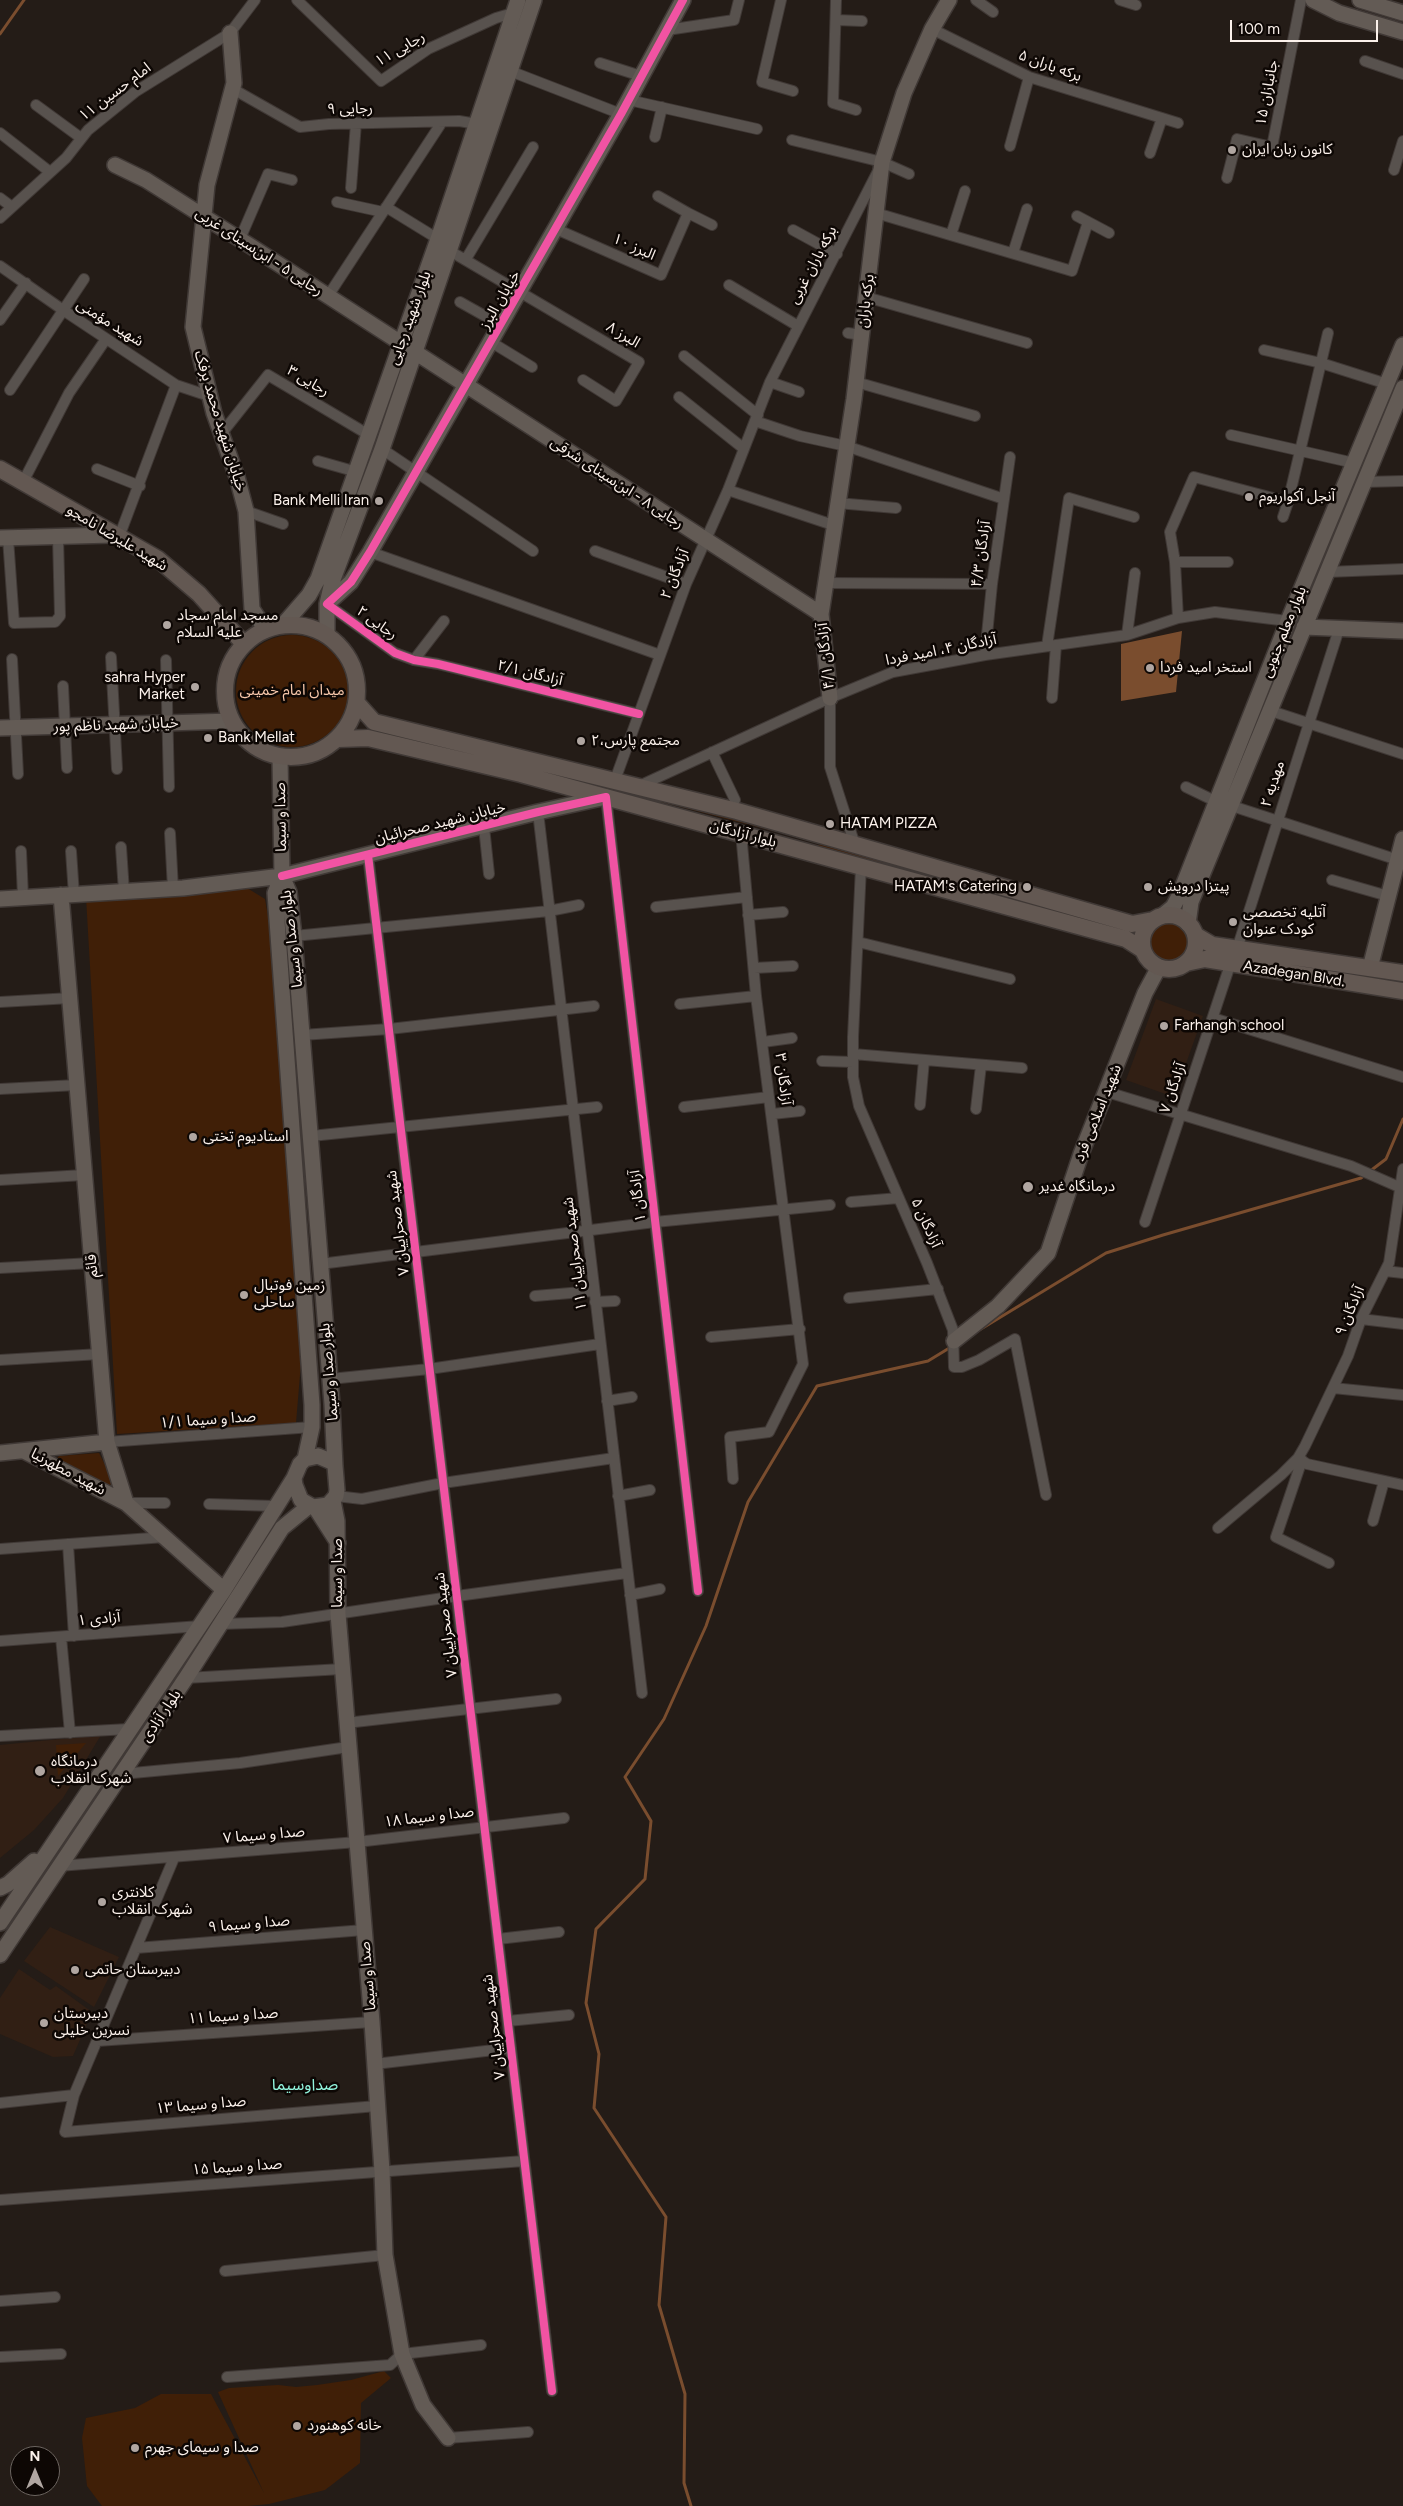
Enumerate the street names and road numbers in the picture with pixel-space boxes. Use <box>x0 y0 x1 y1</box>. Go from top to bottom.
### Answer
street label: رجایی ۱۱ <box>372 28 428 70</box>
street label: برکه باران ۵ <box>1016 46 1084 86</box>
street label: امام حسین ۱۱ <box>75 59 155 125</box>
street label: جانبازان ۱۵ <box>1252 59 1282 127</box>
street label: رجایی ۹ <box>327 100 373 118</box>
street label: رجایی ۵ - ابن‌سینای غربی <box>192 204 326 300</box>
street label: برکه باران غربی <box>785 223 841 307</box>
street label: البرز ۱۰ <box>610 230 658 264</box>
street label: خیابان البرز <box>476 267 524 333</box>
street label: بلوار شهید رجایی <box>385 269 435 367</box>
street label: برکه باران <box>854 273 878 329</box>
street label: شهید مؤمنی <box>73 295 147 351</box>
street label: البرز ۸ <box>603 318 643 352</box>
street label: خیابان شهید محمد برفک <box>190 348 250 494</box>
street label: رجایی ۳ <box>284 361 332 401</box>
street label: رجایی ۸ - ابن‌سینای شرقی <box>547 433 687 533</box>
street label: شهید علیرضا نامجو <box>63 501 171 575</box>
street label: آزادگان ۴/۳ <box>967 520 995 588</box>
street label: آزادگان ۲ <box>657 546 693 602</box>
street label: بلوار معلم جنوبی <box>1258 584 1310 680</box>
street label: رجایی ۲ <box>353 602 401 644</box>
street label: آزادگان ۴/۱ <box>814 622 838 690</box>
street label: آزادگان ۴، امید فردا <box>884 630 998 670</box>
street label: آزادگان ۲/۱ <box>495 656 565 690</box>
street label: خیابان شهید ناظم پور <box>53 714 179 736</box>
street label: مهدیه ۲ <box>1257 759 1289 809</box>
street label: صدا و سیما <box>271 782 291 852</box>
street label: خیابان شهید صحرائیان <box>373 798 507 848</box>
street label: بلوار آزادگان <box>708 816 778 852</box>
street label: بلوار صدا و سیما <box>277 889 307 989</box>
street label: Azadegan Blvd. <box>1242 957 1346 991</box>
street label: آزادگان ۳ <box>771 1052 795 1106</box>
street label: آزادگان ۷ <box>1156 1060 1190 1116</box>
street label: شهید اسلامی فرد <box>1070 1062 1126 1164</box>
street label: شهید صحراییان ۷ <box>383 1169 413 1277</box>
street label: آزادگان ۱ <box>626 1169 650 1223</box>
street label: آزادگان ۵ <box>907 1195 945 1251</box>
street label: شهید صحراییان ۱۱ <box>559 1196 591 1312</box>
street label: قائم <box>82 1253 102 1279</box>
street label: آزادگان ۹ <box>1331 1283 1369 1339</box>
street label: بلوار صدا و سیما <box>316 1322 342 1422</box>
street label: صدا و سیما ۱/۱ <box>159 1408 257 1432</box>
street label: شهید مطهرنیا <box>27 1445 109 1499</box>
street label: صدا و سیما <box>329 1538 347 1608</box>
street label: شهید صحراییان ۷ <box>431 1571 461 1679</box>
street label: آزادی ۱ <box>77 1608 121 1630</box>
street label: بلوار آزادی <box>137 1686 185 1746</box>
street label: صدا و سیما ۱۸ <box>383 1803 475 1831</box>
street label: صدا و سیما ۷ <box>222 1822 306 1848</box>
street label: صدا و سیما ۹ <box>207 1911 291 1937</box>
street label: صدا و سیما <box>356 1941 380 2011</box>
street label: شهید صحراییان ۷ <box>479 1973 509 2081</box>
street label: صدا و سیما ۱۱ <box>187 2004 279 2028</box>
street label: صدا و سیما ۱۳ <box>155 2092 247 2118</box>
street label: صدا و سیما ۱۵ <box>191 2155 283 2179</box>

